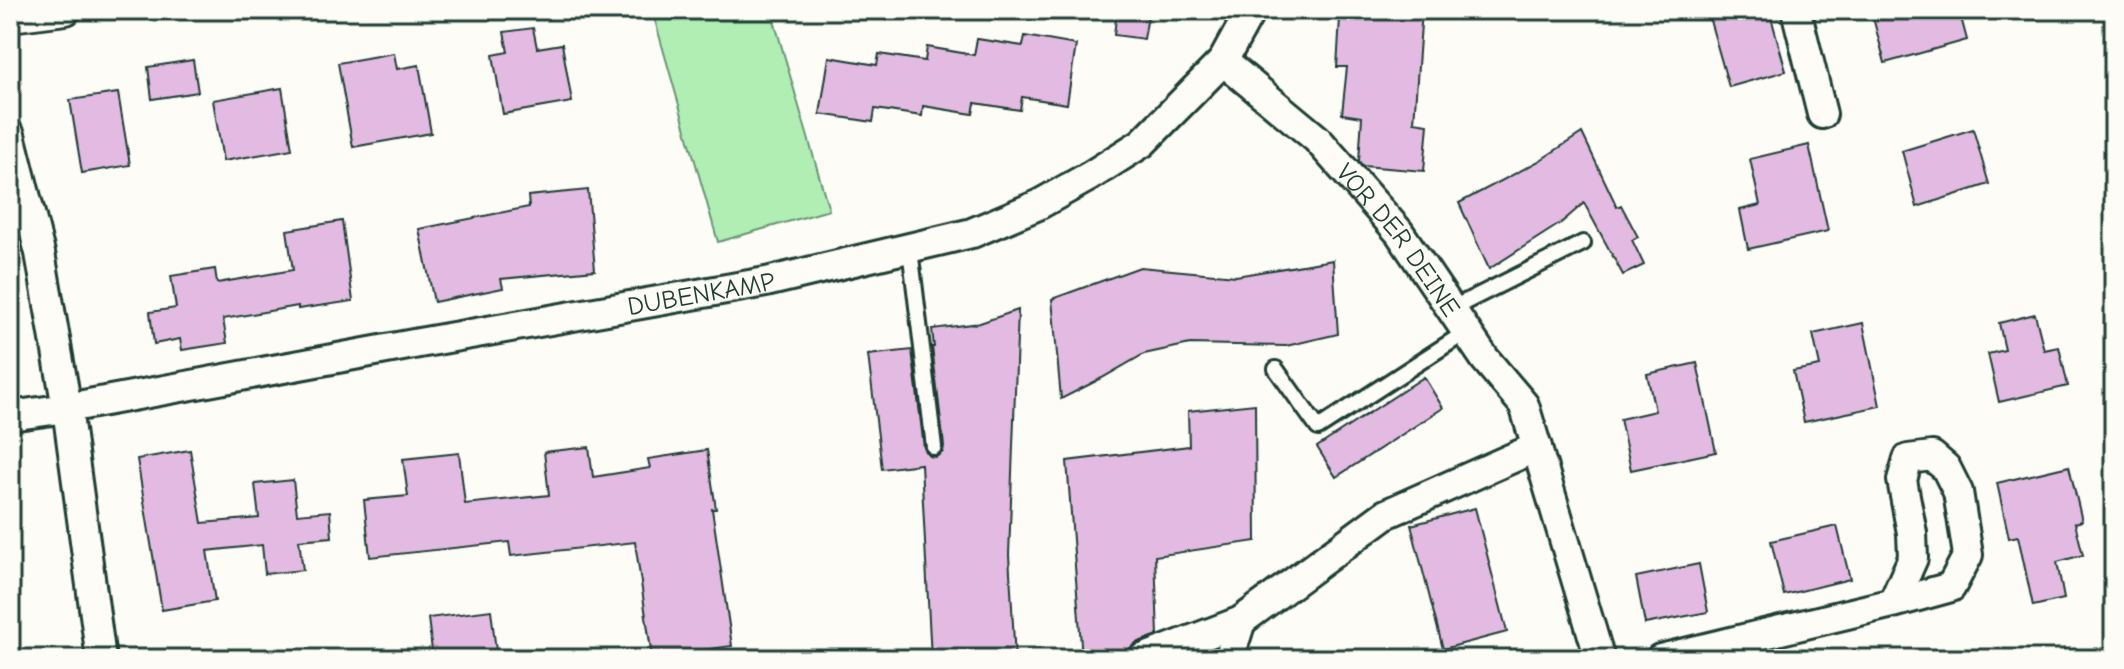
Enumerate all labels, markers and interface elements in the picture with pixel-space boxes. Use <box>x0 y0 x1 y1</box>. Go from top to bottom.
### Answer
street label: VOR DER DEINE <box>1330 158 1466 322</box>
street label: DUBENKAMP <box>625 266 778 322</box>

